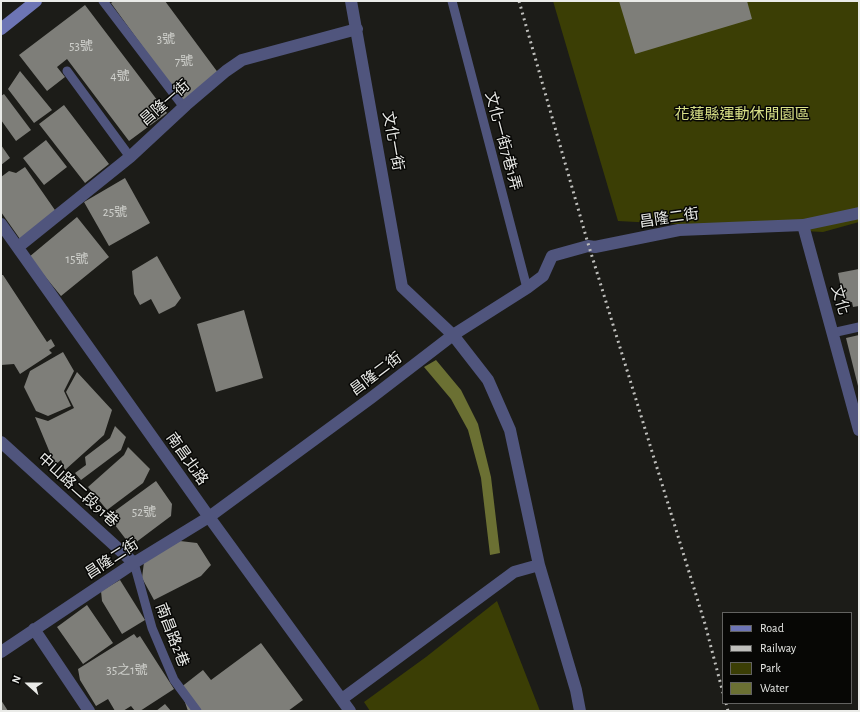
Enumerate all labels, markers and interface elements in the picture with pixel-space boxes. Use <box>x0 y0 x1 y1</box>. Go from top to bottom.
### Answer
house number: 3號 <box>157 31 175 47</box>
house number: 53號 <box>69 38 93 54</box>
house number: 7號 <box>175 53 193 69</box>
house number: 4號 <box>110 68 130 84</box>
street label: 昌隆一街 <box>136 77 194 129</box>
street label: 文化一街7巷1弄 <box>481 90 525 192</box>
park label: 花蓮縣運動休閒園區 <box>675 105 809 123</box>
street label: 文化一街 <box>379 110 407 172</box>
house number: 25號 <box>103 204 127 220</box>
street label: 昌隆二街 <box>638 205 700 231</box>
house number: 15號 <box>66 251 88 267</box>
street label: 文化 <box>827 283 853 317</box>
street label: 昌隆二街 <box>347 349 405 399</box>
street label: 南昌北路 <box>162 429 212 489</box>
street label: 中山路二段91巷 <box>34 449 122 531</box>
house number: 52號 <box>132 504 156 520</box>
street label: 昌隆二街 <box>82 535 142 583</box>
street label: 南昌路2巷 <box>152 601 192 669</box>
legend <box>722 612 852 704</box>
text: Road <box>760 622 784 634</box>
text: Railway <box>760 642 796 654</box>
house number: 35之1號 <box>106 662 148 678</box>
text: Park <box>760 662 781 674</box>
north arrow <box>8 664 48 704</box>
text: N <box>10 674 23 685</box>
text: Water <box>760 682 789 694</box>

